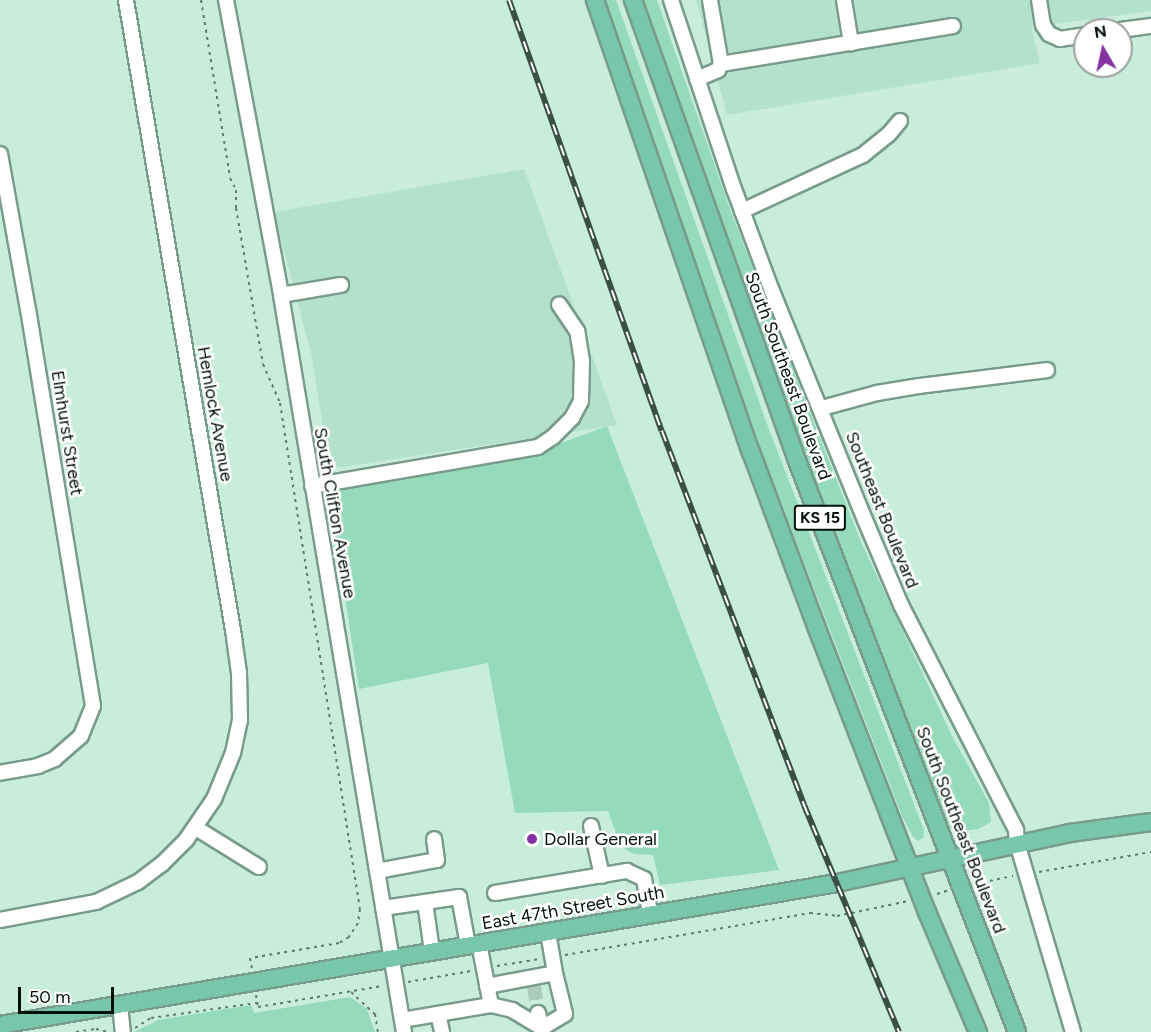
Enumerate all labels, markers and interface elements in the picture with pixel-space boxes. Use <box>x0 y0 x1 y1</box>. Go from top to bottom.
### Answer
north arrow <box>1073 18 1133 78</box>
text: N <box>1093 21 1108 42</box>
street label: South Southeast Boulevard <box>740 269 836 483</box>
street label: Hemlock Avenue <box>192 345 238 483</box>
street label: Elmhurst Street <box>46 369 88 497</box>
street label: South Clifton Avenue <box>309 426 361 600</box>
street label: Southeast Boulevard <box>841 429 923 591</box>
road number: KS 15 <box>793 505 847 531</box>
street label: South Southeast Boulevard <box>912 724 1010 936</box>
place label: Dollar General <box>544 828 657 850</box>
marker: Dollar General <box>525 832 539 846</box>
street label: East 47th Street South <box>480 881 666 935</box>
scale bar <box>21 975 117 1013</box>
text: 50 m <box>29 986 71 1008</box>

